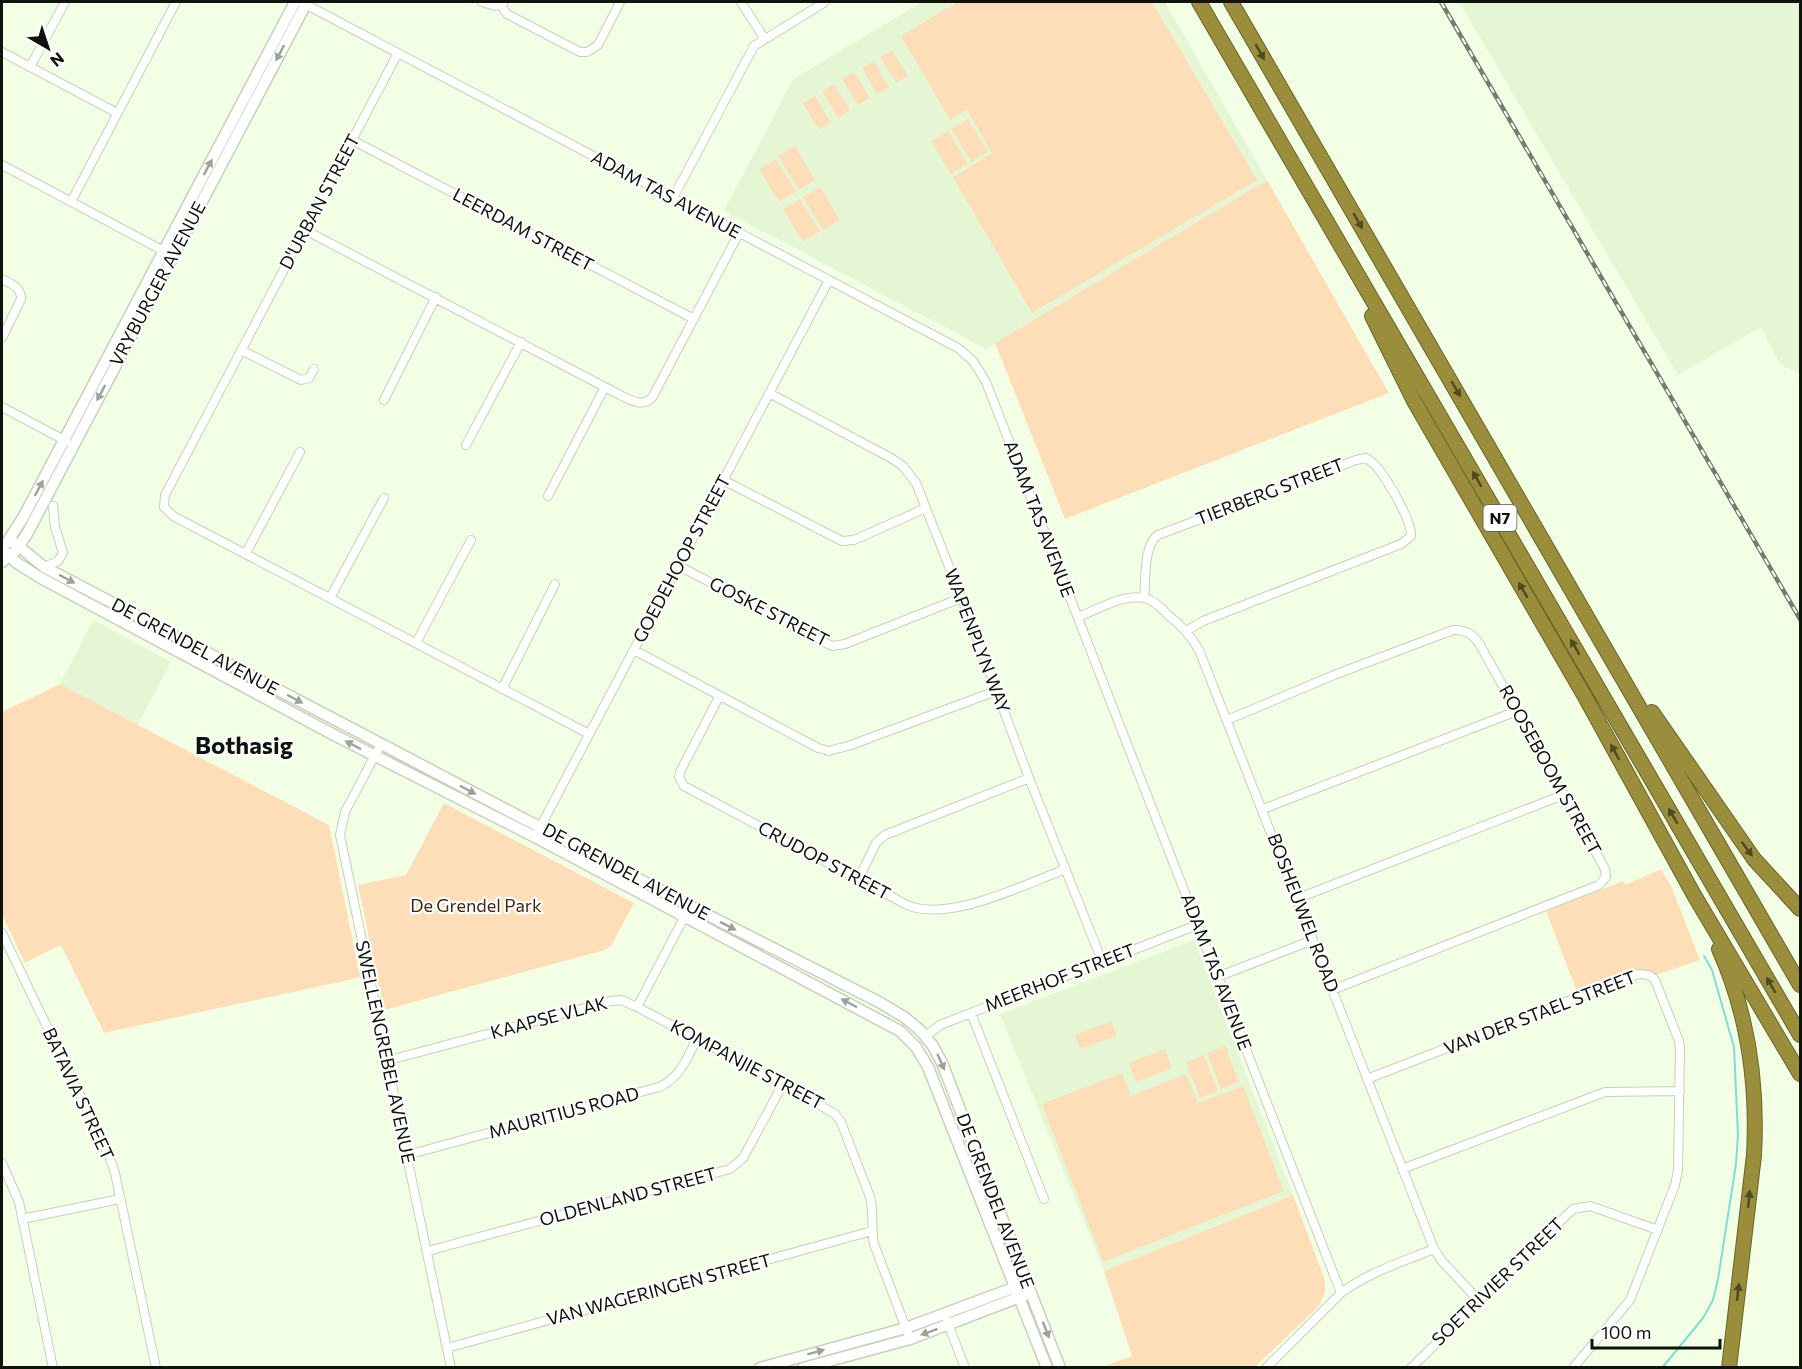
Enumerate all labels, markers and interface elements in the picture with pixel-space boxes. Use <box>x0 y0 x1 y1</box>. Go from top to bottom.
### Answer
north arrow <box>18 18 78 78</box>
one-way arrow <box>1255 44 1266 60</box>
one-way arrow <box>275 45 285 62</box>
text: N <box>47 49 68 71</box>
street label: D'URBAN STREET <box>274 130 364 273</box>
street label: ADAM TAS AVENUE <box>588 145 745 243</box>
one-way arrow <box>203 158 213 175</box>
street label: LEERDAM STREET <box>449 183 598 276</box>
street label: VRYBURGER AVENUE <box>104 198 210 370</box>
one-way arrow <box>1353 213 1363 230</box>
one-way arrow <box>1451 381 1461 398</box>
one-way arrow <box>96 385 106 402</box>
street label: ADAM TAS AVENUE <box>1000 437 1080 600</box>
street label: TIERBERG STREET <box>1192 453 1347 529</box>
street label: GOEDEHOOP STREET <box>628 471 735 646</box>
one-way arrow <box>1471 471 1482 487</box>
one-way arrow <box>34 479 44 496</box>
road number: N7 <box>1484 505 1516 531</box>
street label: WAPENPLYN WAY <box>940 565 1016 716</box>
street label: GOSKE STREET <box>706 571 833 651</box>
one-way arrow <box>59 574 76 584</box>
one-way arrow <box>1518 582 1529 598</box>
street label: DE GRENDEL AVENUE <box>108 593 283 700</box>
one-way arrow <box>1570 639 1580 656</box>
street label: ROOSEBOOM STREET <box>1495 681 1607 858</box>
one-way arrow <box>287 694 304 704</box>
district label: Bothasig <box>195 730 293 759</box>
one-way arrow <box>345 740 362 750</box>
one-way arrow <box>1610 743 1620 760</box>
one-way arrow <box>460 785 477 795</box>
one-way arrow <box>1668 807 1678 824</box>
street label: CRUDOP STREET <box>755 816 894 904</box>
street label: DE GRENDEL AVENUE <box>539 818 714 925</box>
street label: BOSHEUWEL ROAD <box>1263 830 1344 995</box>
one-way arrow <box>1741 841 1753 857</box>
street label: ADAM TAS AVENUE <box>1177 890 1257 1053</box>
park label: De Grendel Park <box>410 894 542 916</box>
one-way arrow <box>720 921 737 931</box>
street label: SWELLENGREBEL AVENUE <box>352 938 420 1165</box>
street label: MEERHOF STREET <box>981 938 1138 1016</box>
street label: VAN DER STAEL STREET <box>1441 965 1639 1059</box>
one-way arrow <box>1766 976 1776 993</box>
street label: KAAPSE VLAK <box>488 991 610 1043</box>
one-way arrow <box>840 998 857 1008</box>
street label: KOMPANJIE STREET <box>667 1014 828 1114</box>
street label: BATAVIA STREET <box>39 1024 119 1163</box>
one-way arrow <box>937 1053 946 1071</box>
street label: MAURITIUS ROAD <box>486 1081 641 1143</box>
street label: DE GRENDEL AVENUE <box>952 1110 1040 1291</box>
street label: OLDENLAND STREET <box>537 1162 719 1230</box>
one-way arrow <box>1744 1190 1754 1209</box>
street label: SOETRIVIER STREET <box>1427 1213 1568 1350</box>
street label: VAN WAGERINGEN STREET <box>544 1248 773 1330</box>
one-way arrow <box>1733 1282 1743 1301</box>
scale bar <box>1592 1312 1720 1350</box>
one-way arrow <box>1042 1321 1051 1339</box>
text: 100 m <box>1601 1321 1651 1343</box>
one-way arrow <box>920 1328 938 1337</box>
one-way arrow <box>807 1347 826 1357</box>

